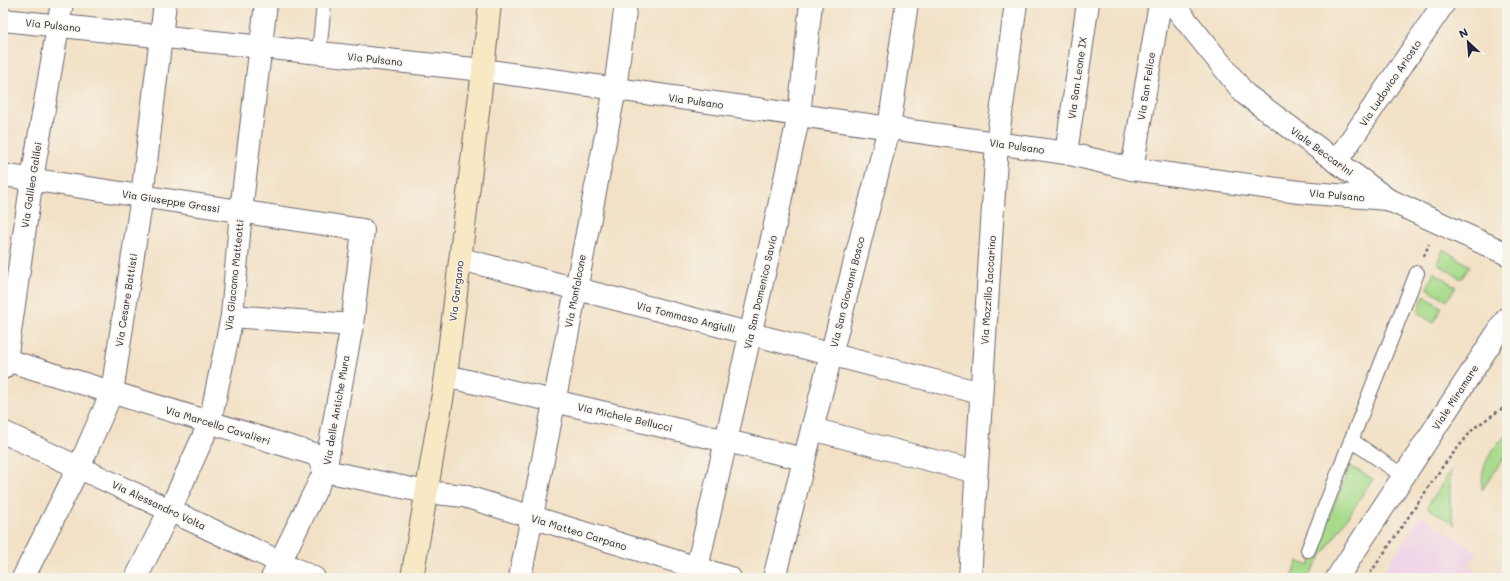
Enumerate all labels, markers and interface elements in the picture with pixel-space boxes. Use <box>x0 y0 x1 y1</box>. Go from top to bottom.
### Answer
street label: Via Pulsano <box>25 15 81 35</box>
north arrow <box>1448 22 1488 62</box>
text: N <box>1456 24 1470 41</box>
street label: Via San Leone IX <box>1064 36 1090 120</box>
street label: Via Ludovico Ariosto <box>1356 37 1424 129</box>
street label: Via Pulsano <box>347 49 403 69</box>
street label: Via San Felice <box>1134 51 1158 121</box>
street label: Via Pulsano <box>668 90 725 112</box>
street label: Viale Beccarini <box>1288 123 1356 179</box>
street label: Via Pulsano <box>989 135 1046 157</box>
street label: Via Galileo Galilei <box>17 141 45 229</box>
street label: Via Giuseppe Grassi <box>121 186 221 216</box>
street label: Via Pulsano <box>1309 186 1365 204</box>
street label: Via Giacomo Matteotti <box>221 219 247 331</box>
street label: Via San Domenico Savio <box>740 234 780 350</box>
street label: Via San Giovanni Bosco <box>826 235 868 349</box>
street label: Via Mozzillo Iaccarino <box>977 235 999 345</box>
street label: Via Cesare Battisti <box>112 252 140 348</box>
street label: Via Monfalcone <box>561 253 589 329</box>
street label: Via Gargano <box>445 260 467 322</box>
street label: Via Tommaso Angiulli <box>635 298 737 336</box>
street label: Via delle Antiche Mura <box>319 354 353 466</box>
street label: Viale Miramare <box>1429 362 1481 432</box>
street label: Via Michele Bellucci <box>576 399 674 435</box>
street label: Via Marcello Cavalieri <box>164 402 272 448</box>
street label: Via Alessandro Volta <box>110 477 208 533</box>
street label: Via Matteo Carpano <box>529 511 629 553</box>

